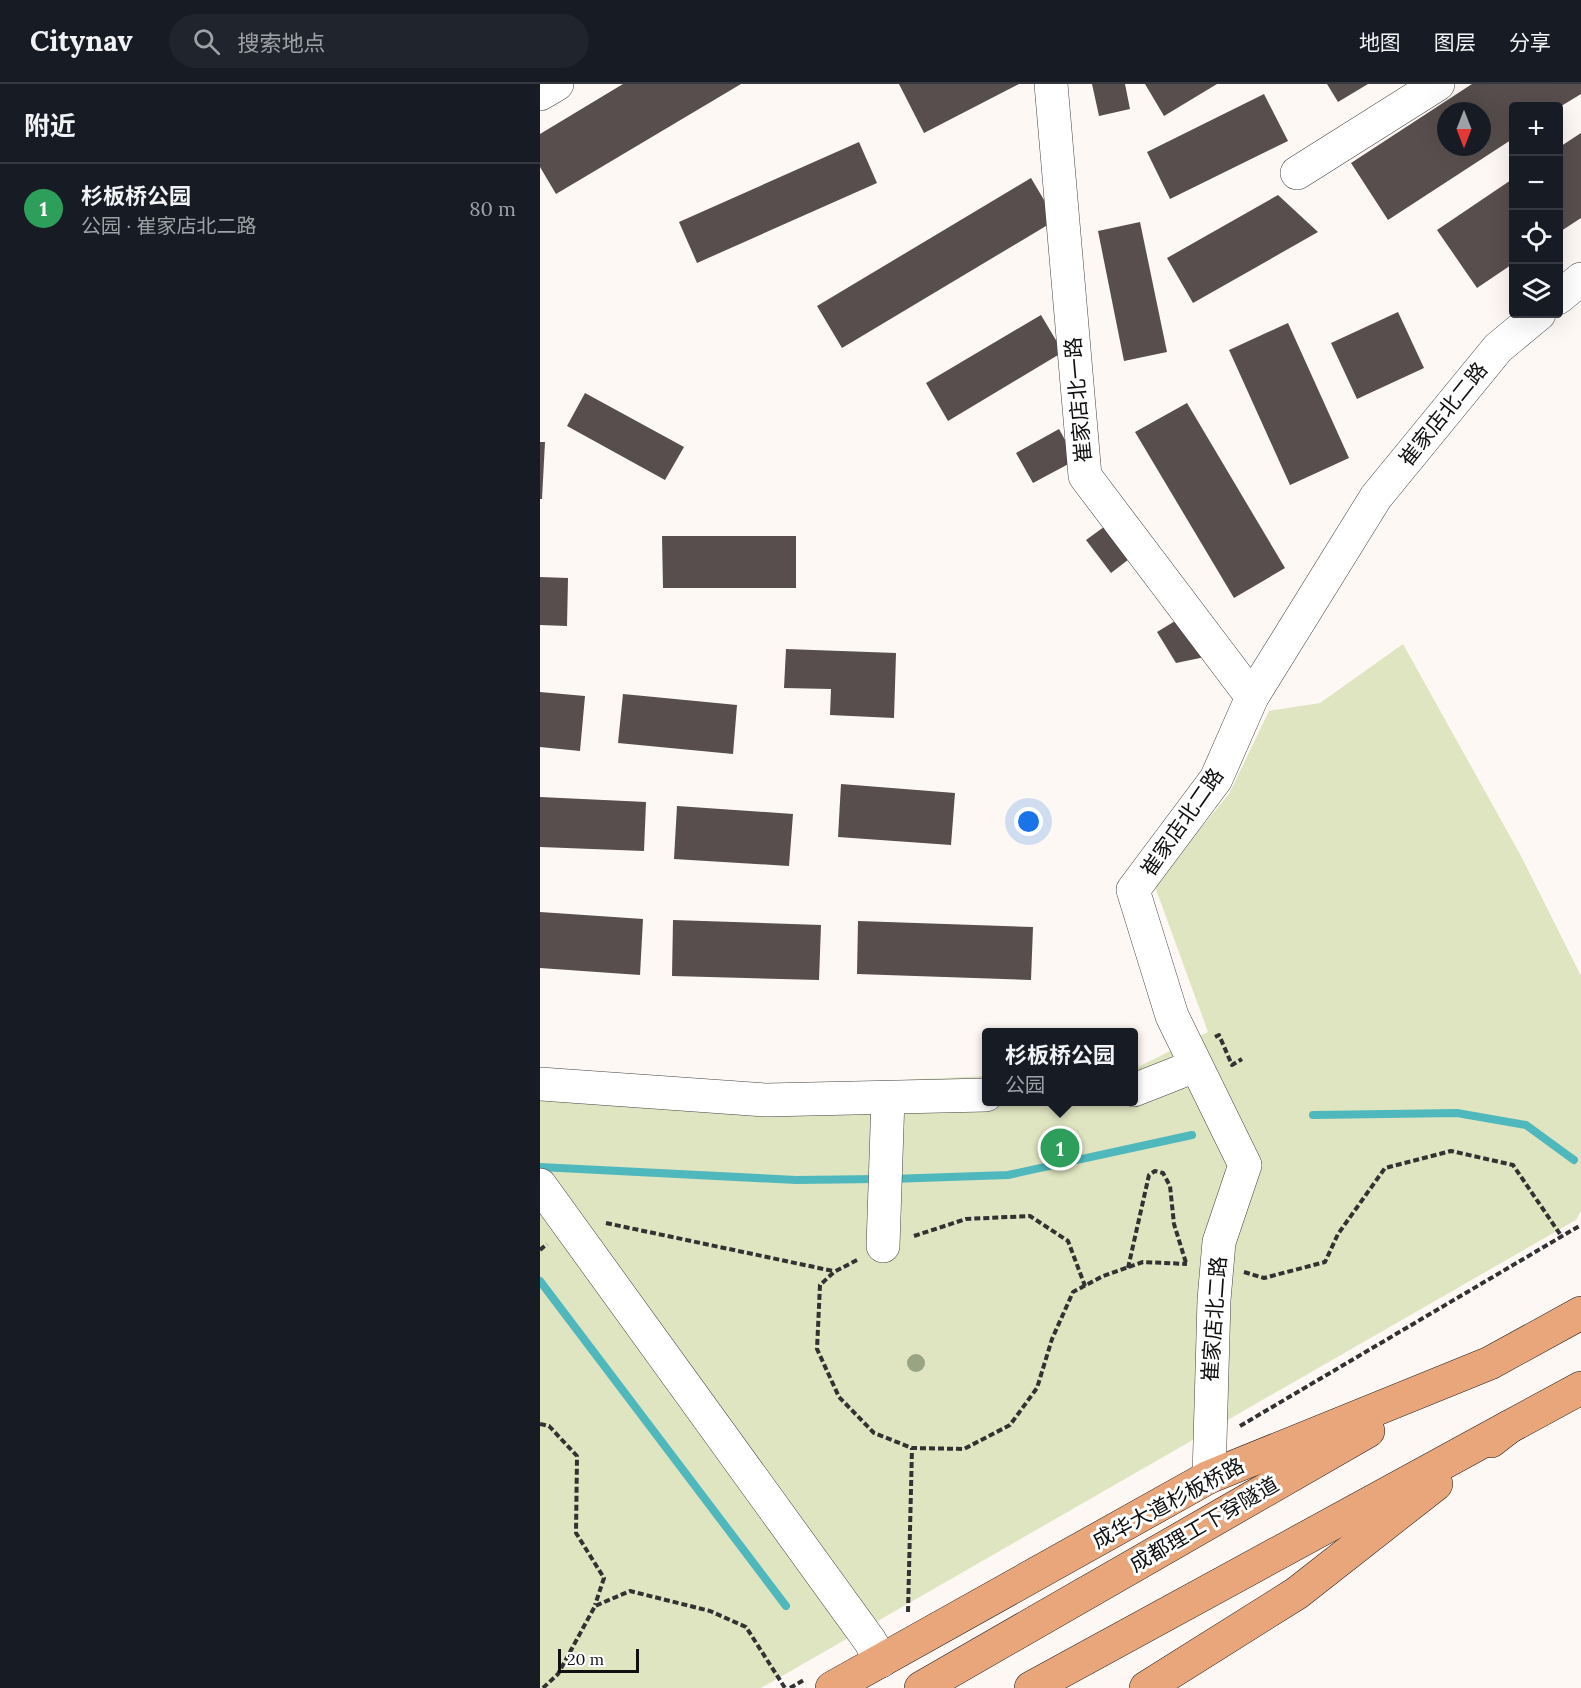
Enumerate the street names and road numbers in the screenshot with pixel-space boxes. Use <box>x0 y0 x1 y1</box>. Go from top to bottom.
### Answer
street label: 崔家店北一路 <box>1059 336 1097 464</box>
street label: 崔家店北二路 <box>1393 357 1493 471</box>
street label: 崔家店北二路 <box>1135 763 1229 881</box>
street label: 崔家店北二路 <box>1196 1255 1232 1383</box>
street label: 成华大道杉板桥路 <box>1087 1452 1249 1554</box>
street label: 成都理工下穿隧道 <box>1125 1470 1283 1578</box>

